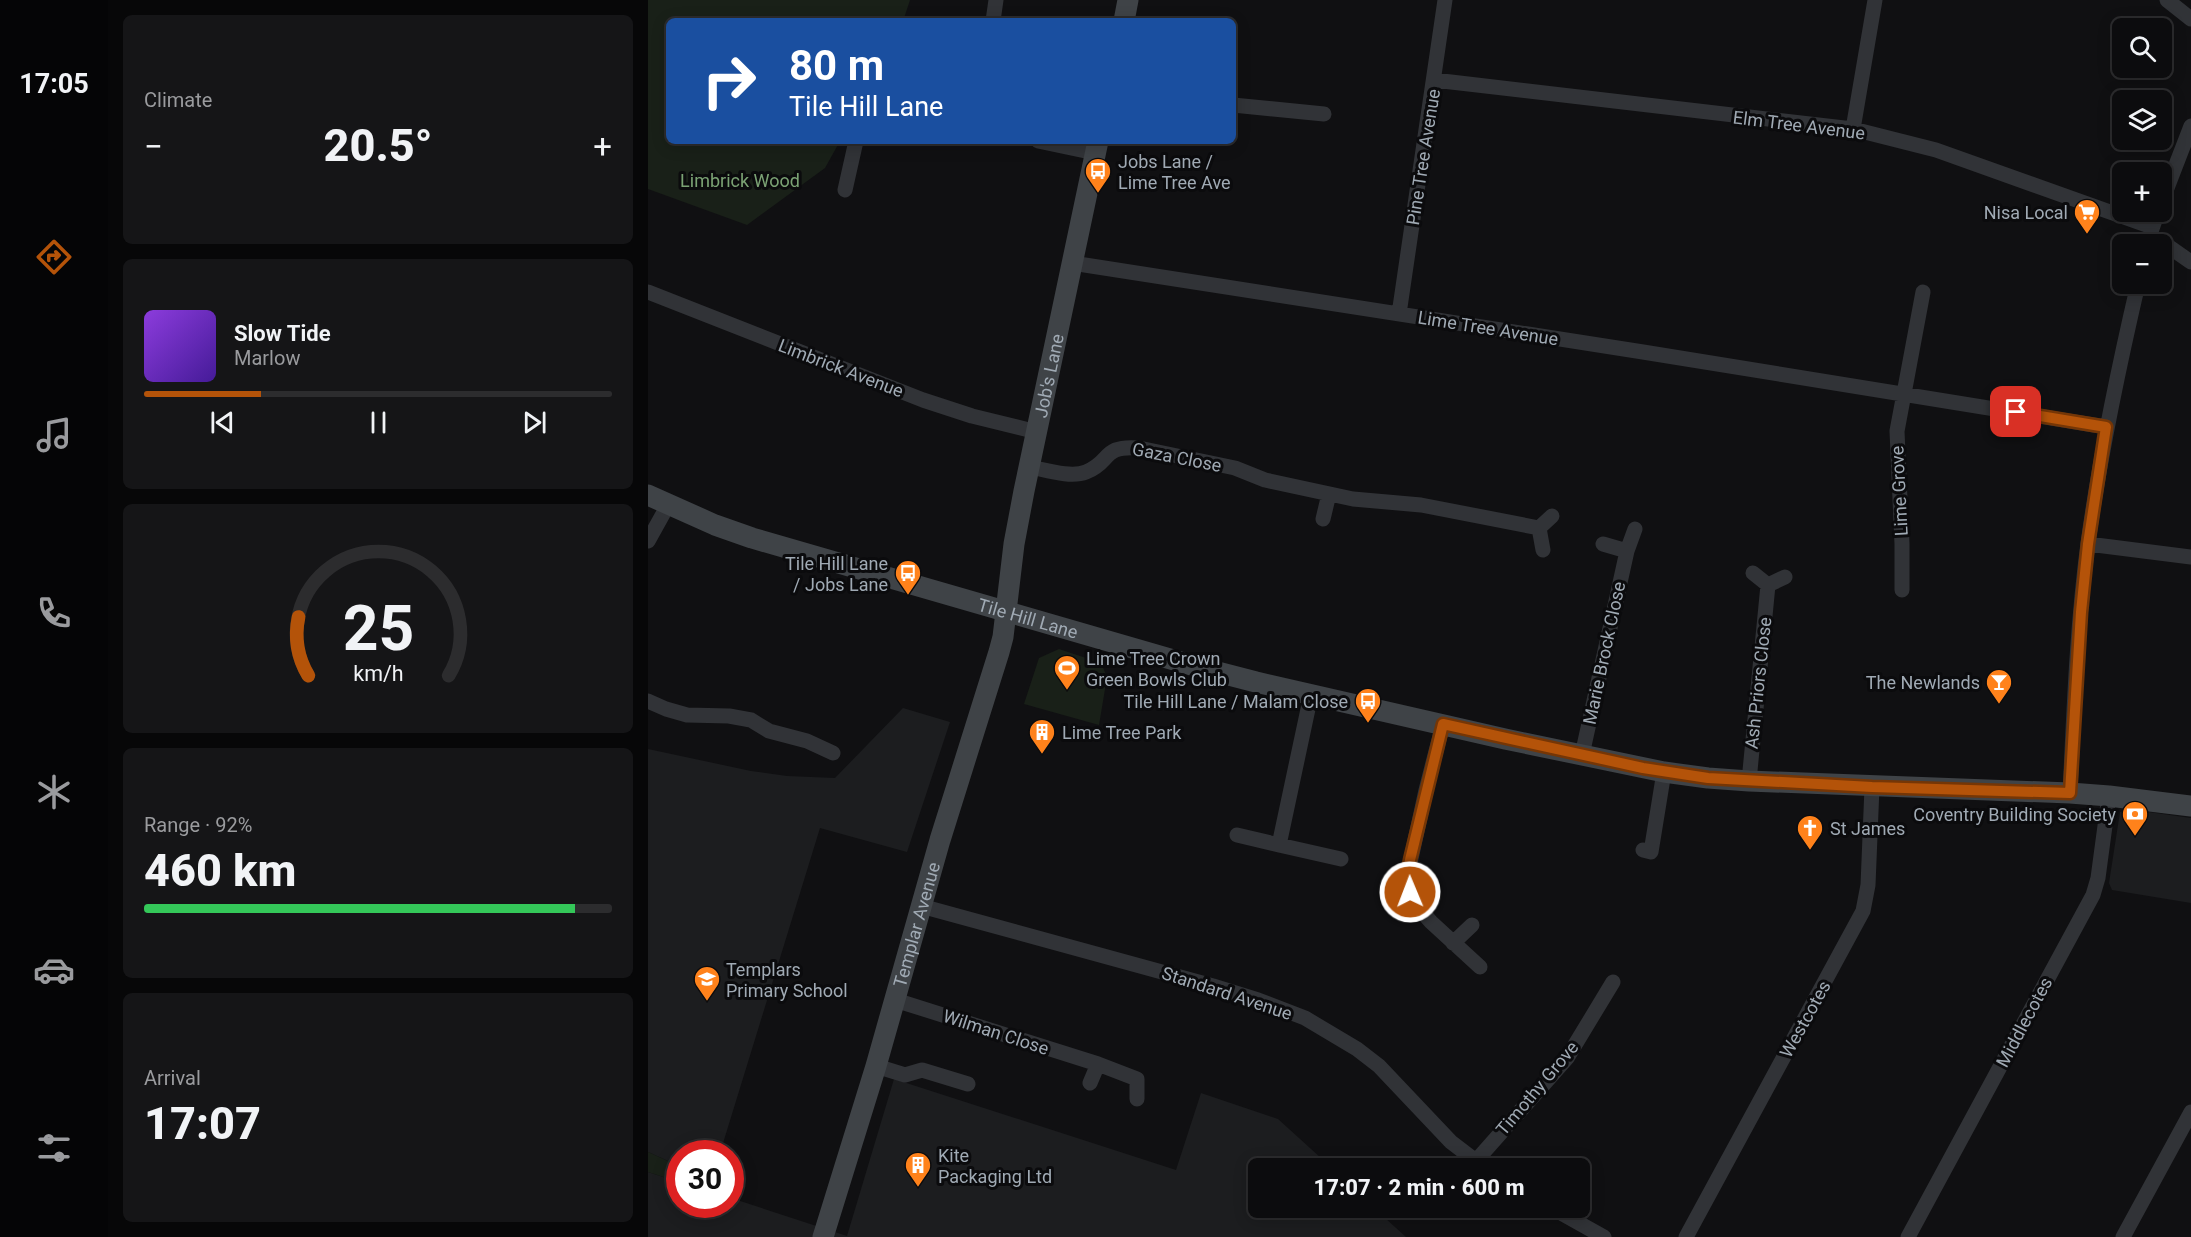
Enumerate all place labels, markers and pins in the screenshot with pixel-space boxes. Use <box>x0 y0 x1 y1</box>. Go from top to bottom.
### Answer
place label: Jobs Lane / Lime Tree Ave <box>1118 151 1231 193</box>
bus stop icon: Jobs Lane / Lime Tree Ave <box>1083 156 1113 194</box>
supermarket icon: Nisa Local <box>2072 197 2102 235</box>
place label: Nisa Local <box>1984 202 2068 223</box>
pin <box>1990 386 2041 437</box>
place label: Tile Hill Lane / Jobs Lane <box>785 553 888 595</box>
bus stop icon: Tile Hill Lane / Jobs Lane <box>893 558 923 596</box>
place label: Lime Tree Crown Green Bowls Club <box>1086 648 1227 690</box>
sports icon: Lime Tree Crown Green Bowls Club <box>1052 653 1082 691</box>
bar icon: The Newlands <box>1984 667 2014 705</box>
place label: The Newlands <box>1866 672 1980 693</box>
bus stop icon: Tile Hill Lane / Malam Close <box>1353 686 1383 724</box>
place label: Tile Hill Lane / Malam Close <box>1124 691 1348 712</box>
building icon: Lime Tree Park <box>1027 717 1057 755</box>
place label: Lime Tree Park <box>1062 722 1182 743</box>
bank icon: Coventry Building Society <box>2120 799 2150 837</box>
place label: Coventry Building Society <box>1913 804 2116 825</box>
church icon: St James <box>1795 813 1825 851</box>
place label: St James <box>1830 818 1905 839</box>
place label: Templars Primary School <box>726 959 848 1001</box>
school or university icon: Templars Primary School <box>692 964 722 1002</box>
place label: Kite Packaging Ltd <box>938 1145 1052 1187</box>
building icon: Kite Packaging Ltd <box>903 1150 933 1188</box>

